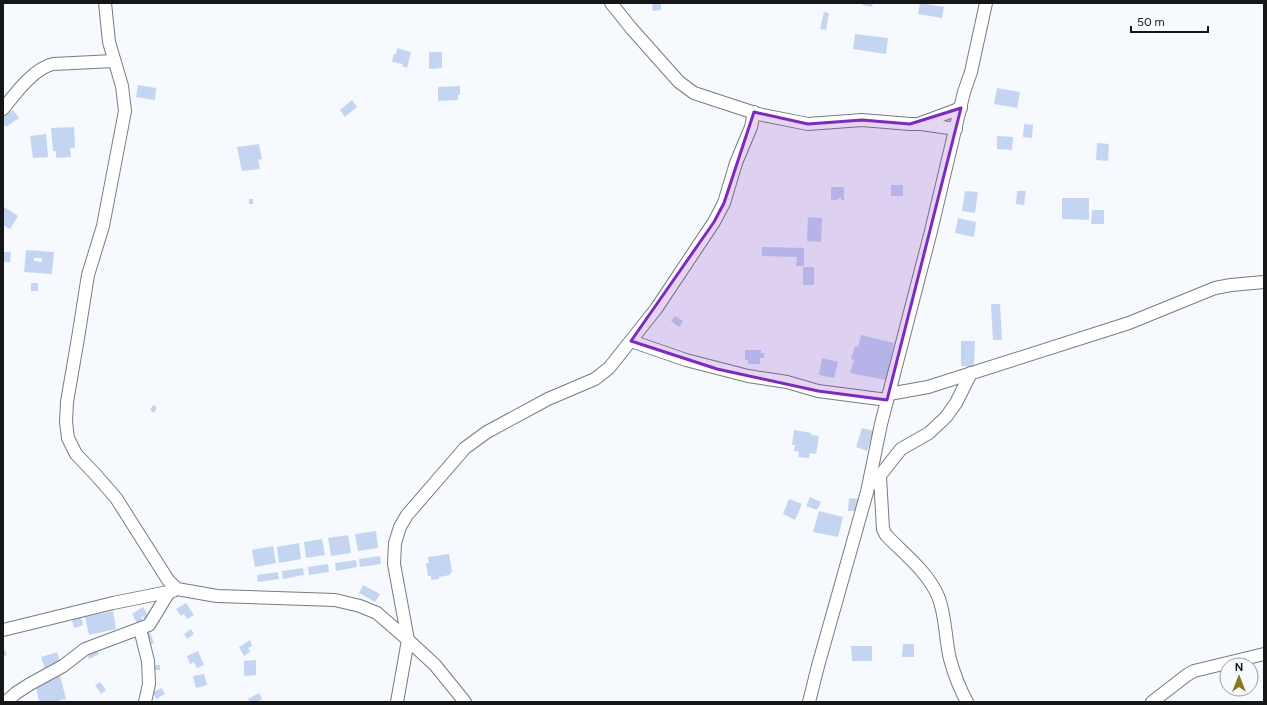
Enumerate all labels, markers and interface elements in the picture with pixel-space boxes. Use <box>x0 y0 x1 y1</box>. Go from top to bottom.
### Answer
scale bar <box>1131 8 1208 34</box>
text: 50 m <box>1137 15 1165 29</box>
north arrow <box>1219 657 1259 697</box>
text: N <box>1235 661 1243 674</box>

